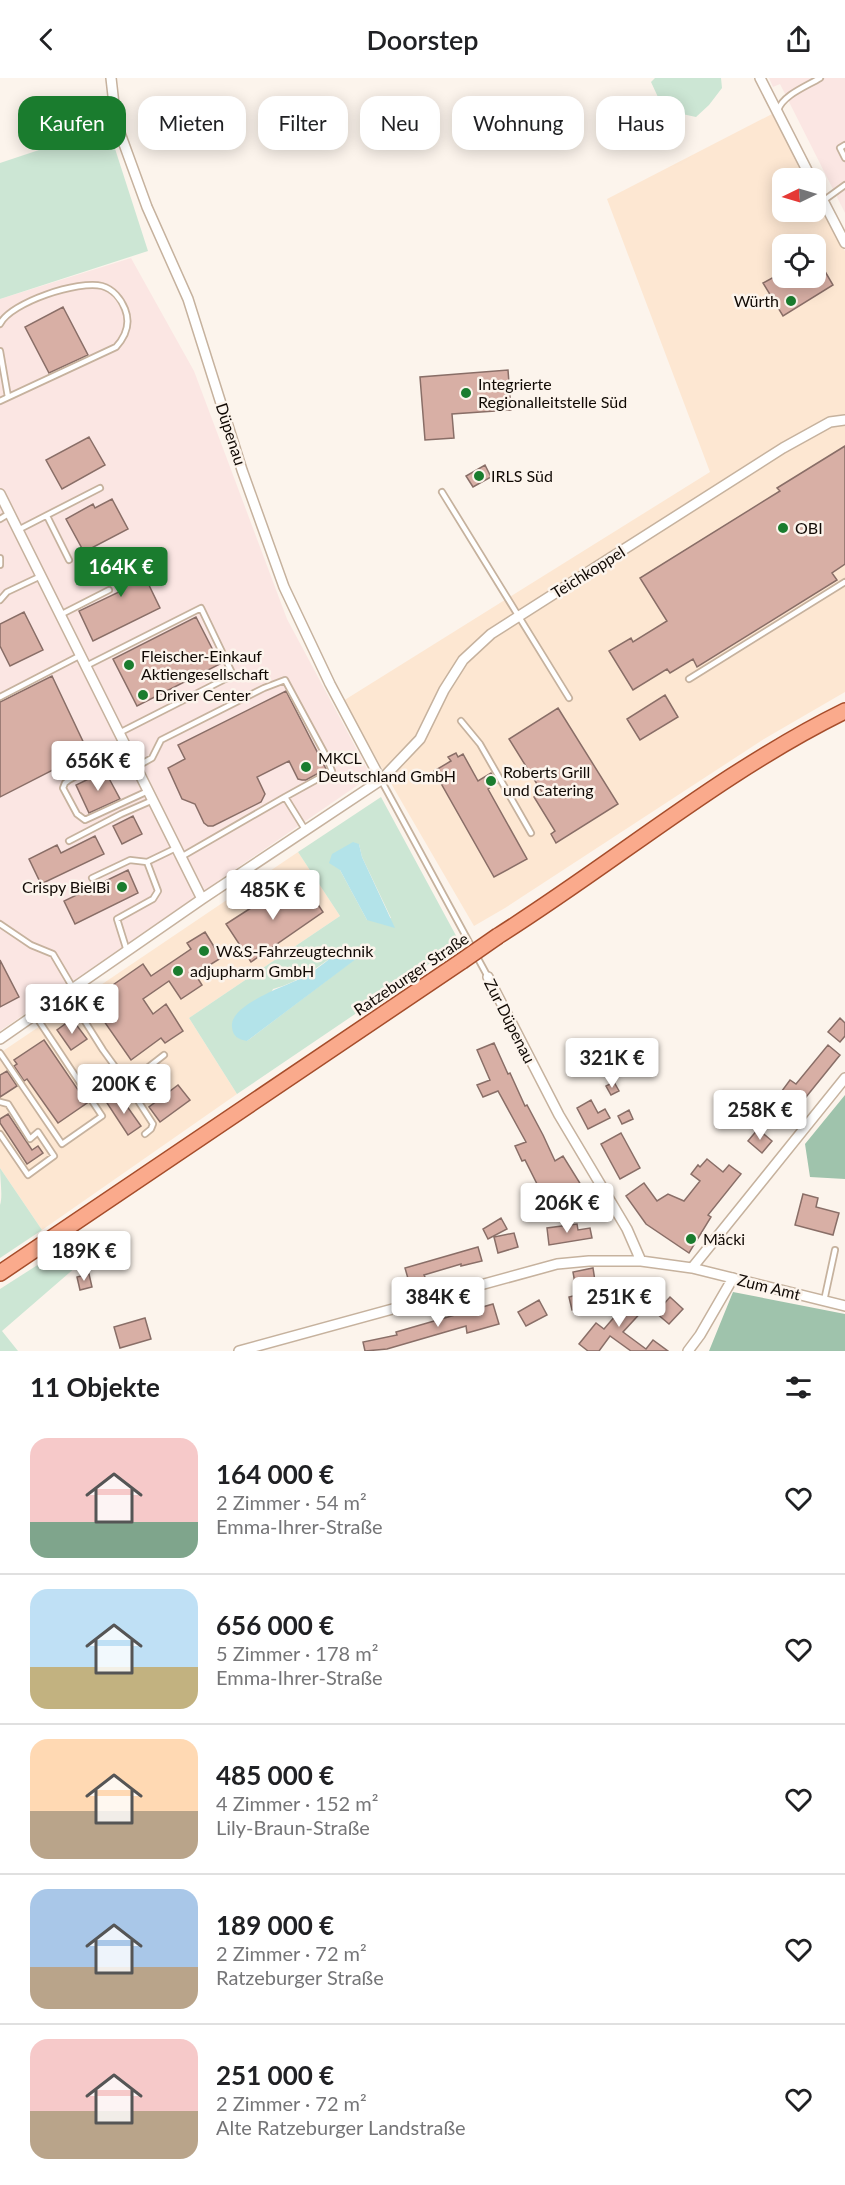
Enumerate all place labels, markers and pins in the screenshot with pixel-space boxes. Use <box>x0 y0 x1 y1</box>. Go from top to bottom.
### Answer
place label: Würth <box>734 291 779 310</box>
marker: Würth <box>784 294 798 308</box>
place label: Integrierte Regionalleitstelle Süd <box>478 374 627 411</box>
marker: Integrierte Regionalleitstelle Süd <box>459 386 473 400</box>
place label: IRLS Süd <box>491 466 553 485</box>
marker: IRLS Süd <box>472 469 486 483</box>
place label: OBI <box>795 518 823 537</box>
marker: OBI <box>776 521 790 535</box>
pin: 164K € <box>72 547 170 598</box>
place label: Fleischer-Einkauf Aktiengesellschaft <box>141 646 269 683</box>
marker: Fleischer-Einkauf Aktiengesellschaft <box>122 658 136 672</box>
place label: Driver Center <box>155 685 251 704</box>
marker: Driver Center <box>136 688 150 702</box>
pin: 656K € <box>49 741 147 792</box>
place label: MKCL Deutschland GmbH <box>318 748 456 785</box>
marker: MKCL Deutschland GmbH <box>299 760 313 774</box>
place label: Roberts Grill und Catering <box>503 762 594 799</box>
marker: Roberts Grill und Catering <box>484 774 498 788</box>
pin: 485K € <box>224 870 322 921</box>
place label: Crispy BielBi <box>22 877 110 896</box>
marker: Crispy BielBi <box>115 880 129 894</box>
place label: W&S-Fahrzeugtechnik <box>216 941 374 960</box>
marker: W&S-Fahrzeugtechnik <box>197 944 211 958</box>
place label: adjupharm GmbH <box>190 961 314 980</box>
marker: adjupharm GmbH <box>171 964 185 978</box>
pin: 316K € <box>23 984 121 1035</box>
pin: 321K € <box>563 1038 661 1089</box>
pin: 200K € <box>75 1064 173 1115</box>
pin: 258K € <box>711 1090 809 1141</box>
pin: 206K € <box>518 1183 616 1234</box>
place label: Mäcki <box>703 1229 745 1248</box>
pin: 189K € <box>35 1231 133 1282</box>
marker: Mäcki <box>684 1232 698 1246</box>
pin: 384K € <box>389 1277 487 1328</box>
pin: 251K € <box>570 1277 668 1328</box>

